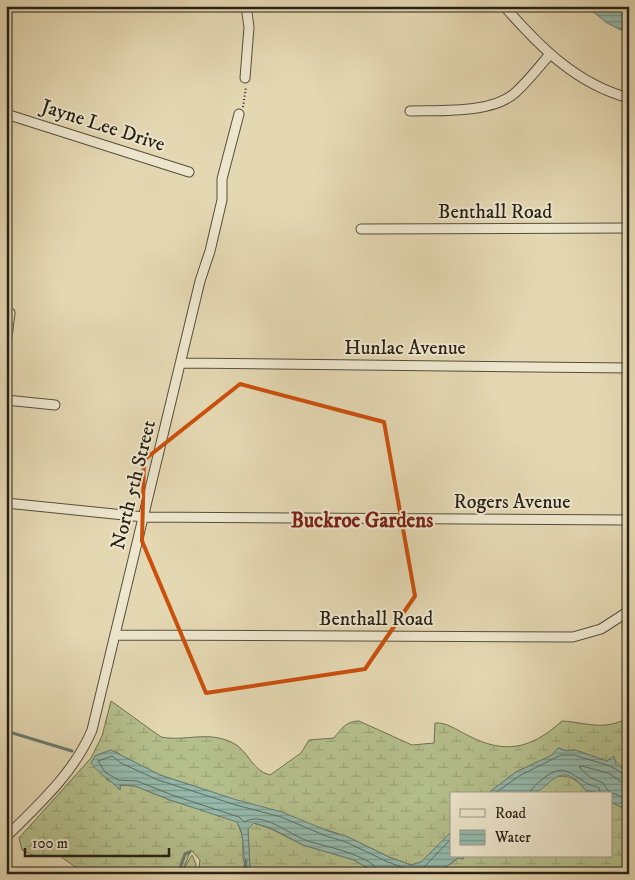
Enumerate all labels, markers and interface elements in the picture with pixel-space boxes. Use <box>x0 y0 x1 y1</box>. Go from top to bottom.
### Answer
street label: Jayne Lee Drive <box>36 94 168 158</box>
street label: Benthall Road <box>438 200 552 225</box>
street label: Hunlac Avenue <box>344 336 466 361</box>
street label: North 5th Street <box>106 418 162 552</box>
street label: Rogers Avenue <box>453 490 571 515</box>
district label: Buckroe Gardens <box>291 508 433 534</box>
street label: Benthall Road <box>319 607 433 632</box>
legend <box>450 792 612 858</box>
text: Road <box>495 804 527 823</box>
scale bar <box>25 825 169 857</box>
text: Water <box>494 828 531 847</box>
text: 100 m <box>32 834 68 853</box>

